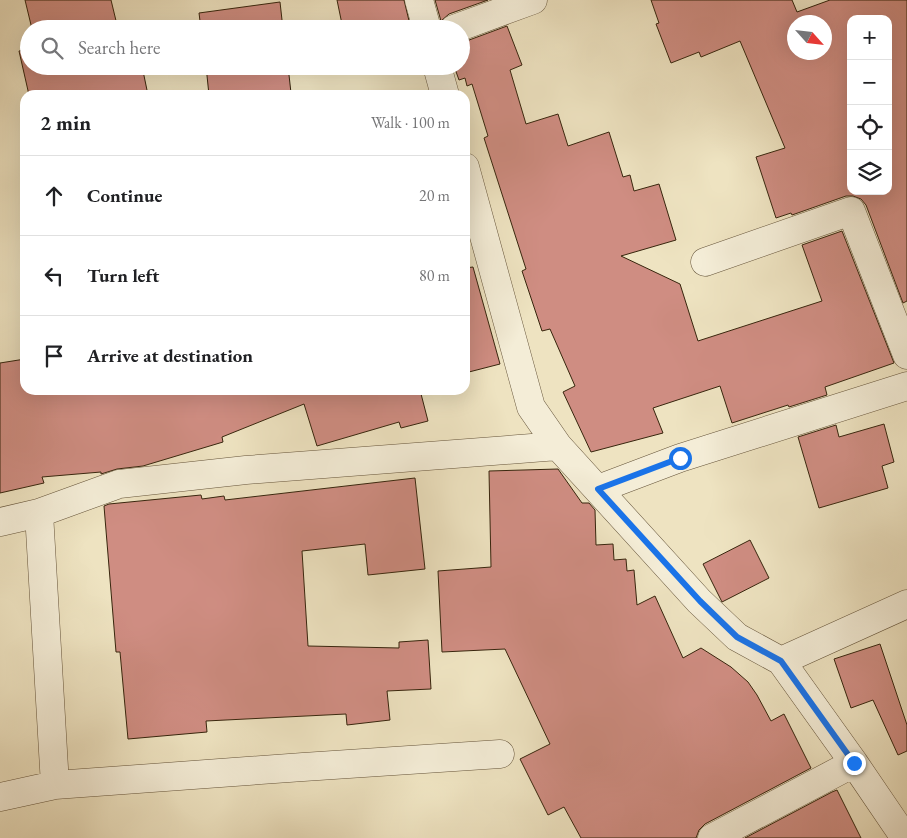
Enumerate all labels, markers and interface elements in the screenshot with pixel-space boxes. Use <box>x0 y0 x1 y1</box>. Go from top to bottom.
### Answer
north arrow <box>787 15 832 60</box>
map controls <box>847 15 892 195</box>
button: + <box>847 15 892 60</box>
search box <box>20 20 470 75</box>
icon: search <box>38 34 66 62</box>
text: Search here <box>78 35 160 60</box>
button: − <box>847 60 892 105</box>
button: locate <box>847 105 892 150</box>
text: 2 min <box>40 109 91 136</box>
text: Walk · 100 m <box>371 112 450 133</box>
button: layers <box>847 150 892 195</box>
icon: ahead <box>40 182 68 210</box>
text: Continue <box>87 183 162 208</box>
text: 20 m <box>419 185 450 206</box>
icon: left <box>40 262 68 290</box>
text: Turn left <box>87 263 159 288</box>
text: 80 m <box>419 265 450 286</box>
icon: arrive <box>40 342 68 370</box>
text: Arrive at destination <box>87 343 253 368</box>
route start <box>669 447 692 470</box>
route end <box>843 752 866 775</box>

